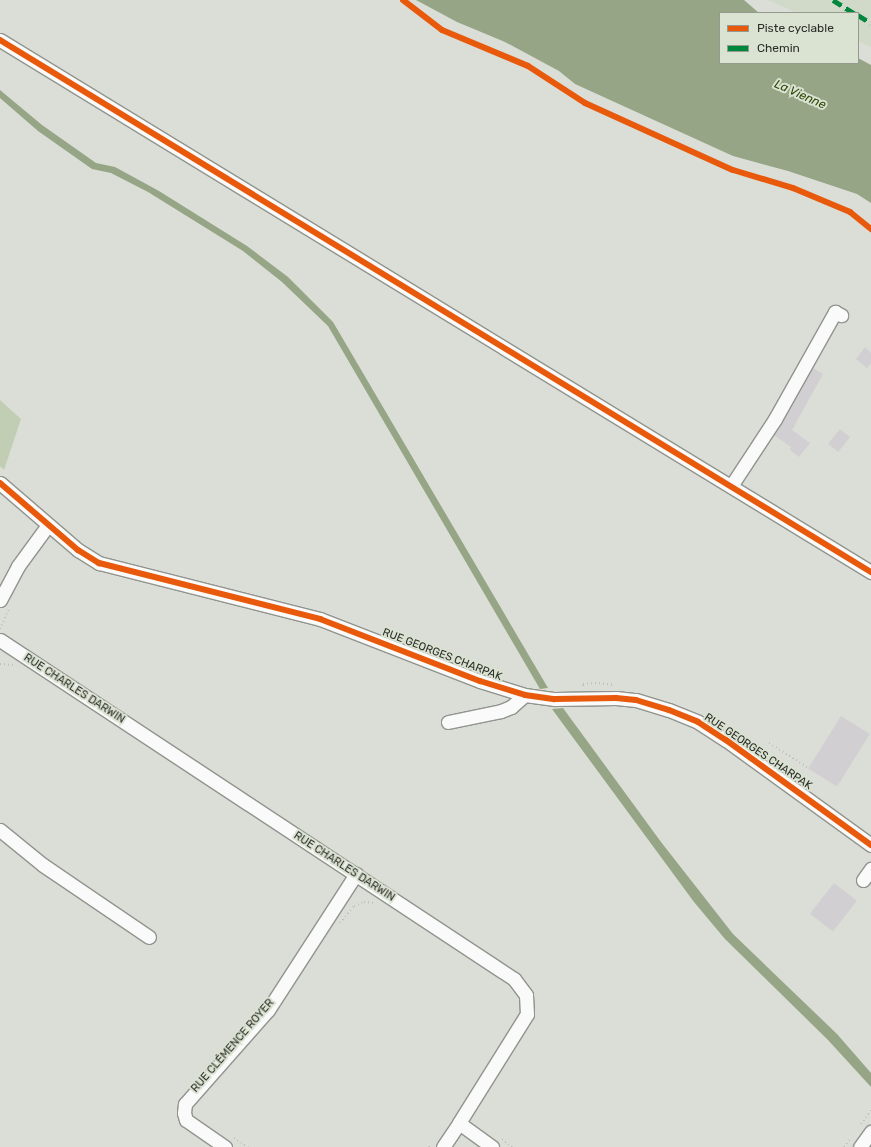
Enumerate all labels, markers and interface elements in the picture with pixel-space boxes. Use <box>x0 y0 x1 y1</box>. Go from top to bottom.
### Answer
legend <box>719 12 859 64</box>
text: Piste cyclable <box>757 21 834 35</box>
text: Chemin <box>757 41 800 55</box>
water label: La Vienne <box>772 77 828 113</box>
street label: RUE GEORGES CHARPAK <box>380 626 504 684</box>
street label: RUE CHARLES DARWIN <box>21 651 127 727</box>
street label: RUE GEORGES CHARPAK <box>702 711 814 793</box>
street label: RUE CHARLES DARWIN <box>291 829 397 905</box>
street label: RUE CLÉMENCE ROYER <box>189 997 277 1095</box>

